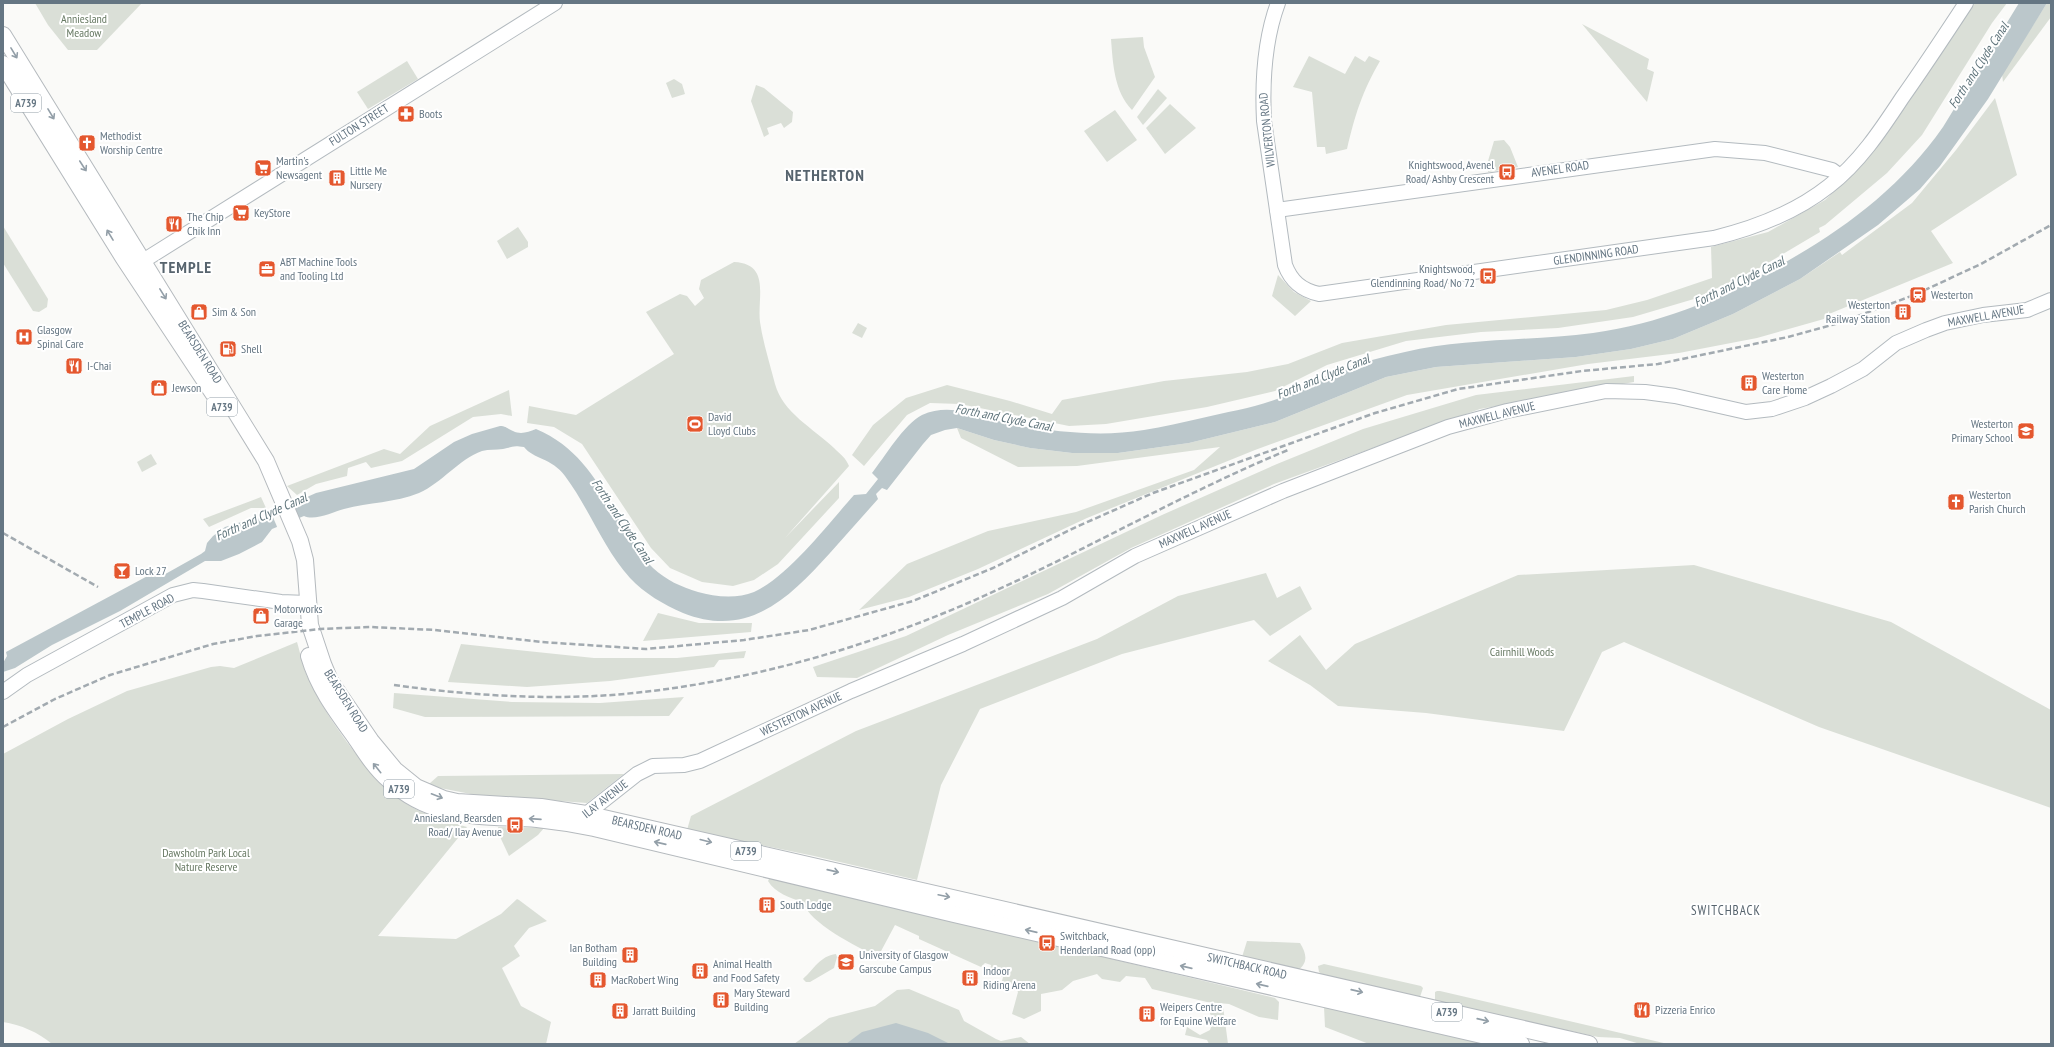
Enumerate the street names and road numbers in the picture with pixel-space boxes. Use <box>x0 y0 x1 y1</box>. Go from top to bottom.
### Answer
street label: WILVERTON ROAD <box>1255 92 1278 168</box>
road number: A739 <box>11 94 41 112</box>
street label: FULTON STREET <box>326 100 392 149</box>
street label: AVENEL ROAD <box>1530 157 1590 180</box>
street label: GLENDINNING ROAD <box>1552 241 1640 268</box>
street label: MAXWELL AVENUE <box>1946 301 2025 330</box>
street label: BEARSDEN ROAD <box>175 317 226 386</box>
road number: A739 <box>207 398 237 416</box>
street label: MAXWELL AVENUE <box>1457 398 1536 431</box>
street label: MAXWELL AVENUE <box>1156 506 1233 551</box>
street label: TEMPLE ROAD <box>117 590 177 631</box>
street label: BEARSDEN ROAD <box>321 666 372 735</box>
street label: WESTERTON AVENUE <box>758 688 844 739</box>
street label: ILAY AVENUE <box>579 776 631 821</box>
road number: A739 <box>384 780 414 798</box>
street label: BEARSDEN ROAD <box>611 812 684 843</box>
road number: A739 <box>731 842 761 860</box>
street label: SWITCHBACK ROAD <box>1206 949 1288 982</box>
road number: A739 <box>1432 1003 1462 1021</box>

